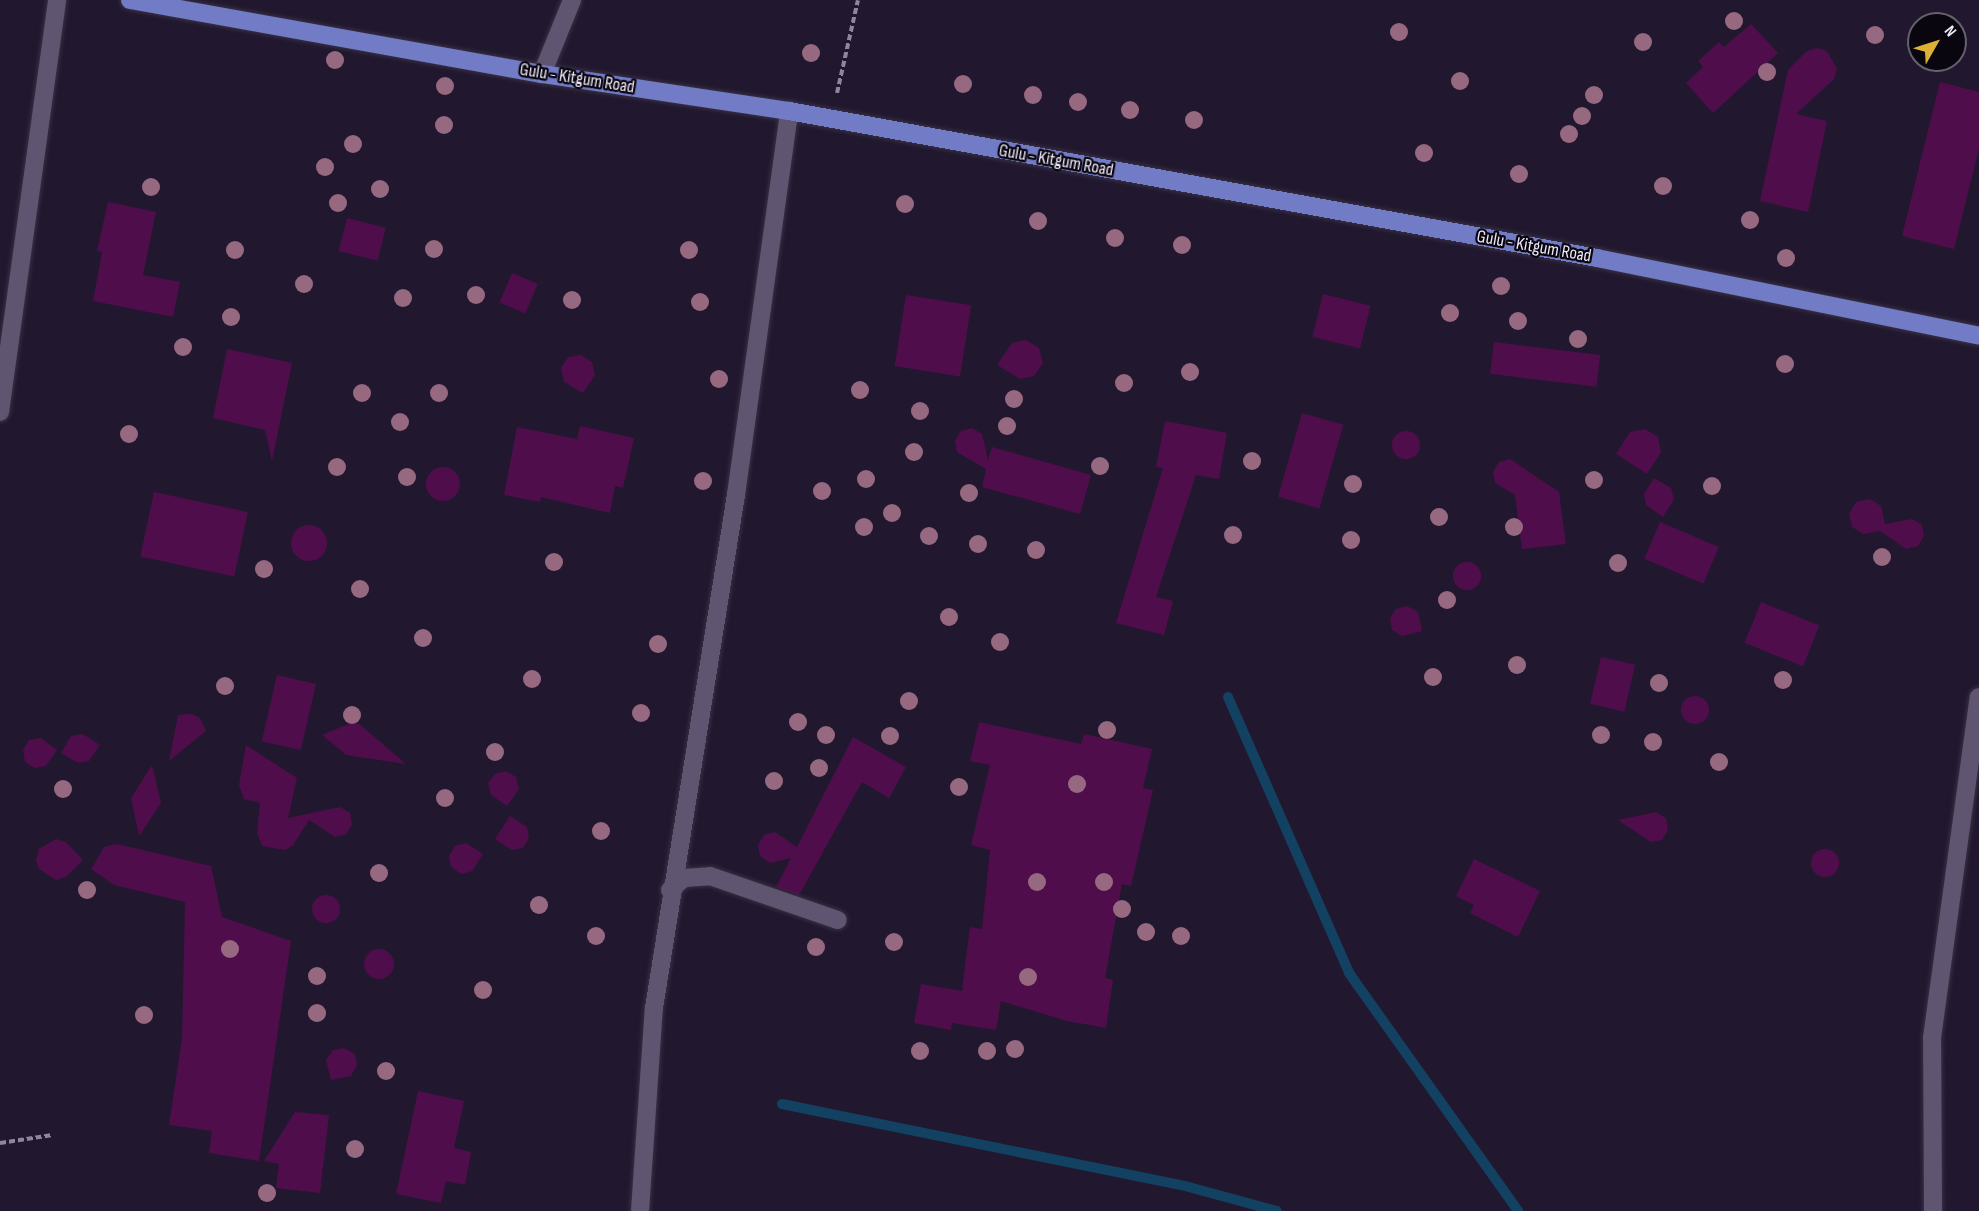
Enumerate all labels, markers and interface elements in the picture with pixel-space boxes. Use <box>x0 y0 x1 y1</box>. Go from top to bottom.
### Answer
north arrow <box>1907 12 1967 72</box>
text: N <box>1940 22 1960 41</box>
street label: Gulu - Kitgum Road <box>518 59 636 99</box>
street label: Gulu - Kitgum Road <box>997 140 1115 182</box>
street label: Gulu - Kitgum Road <box>1475 226 1593 268</box>

